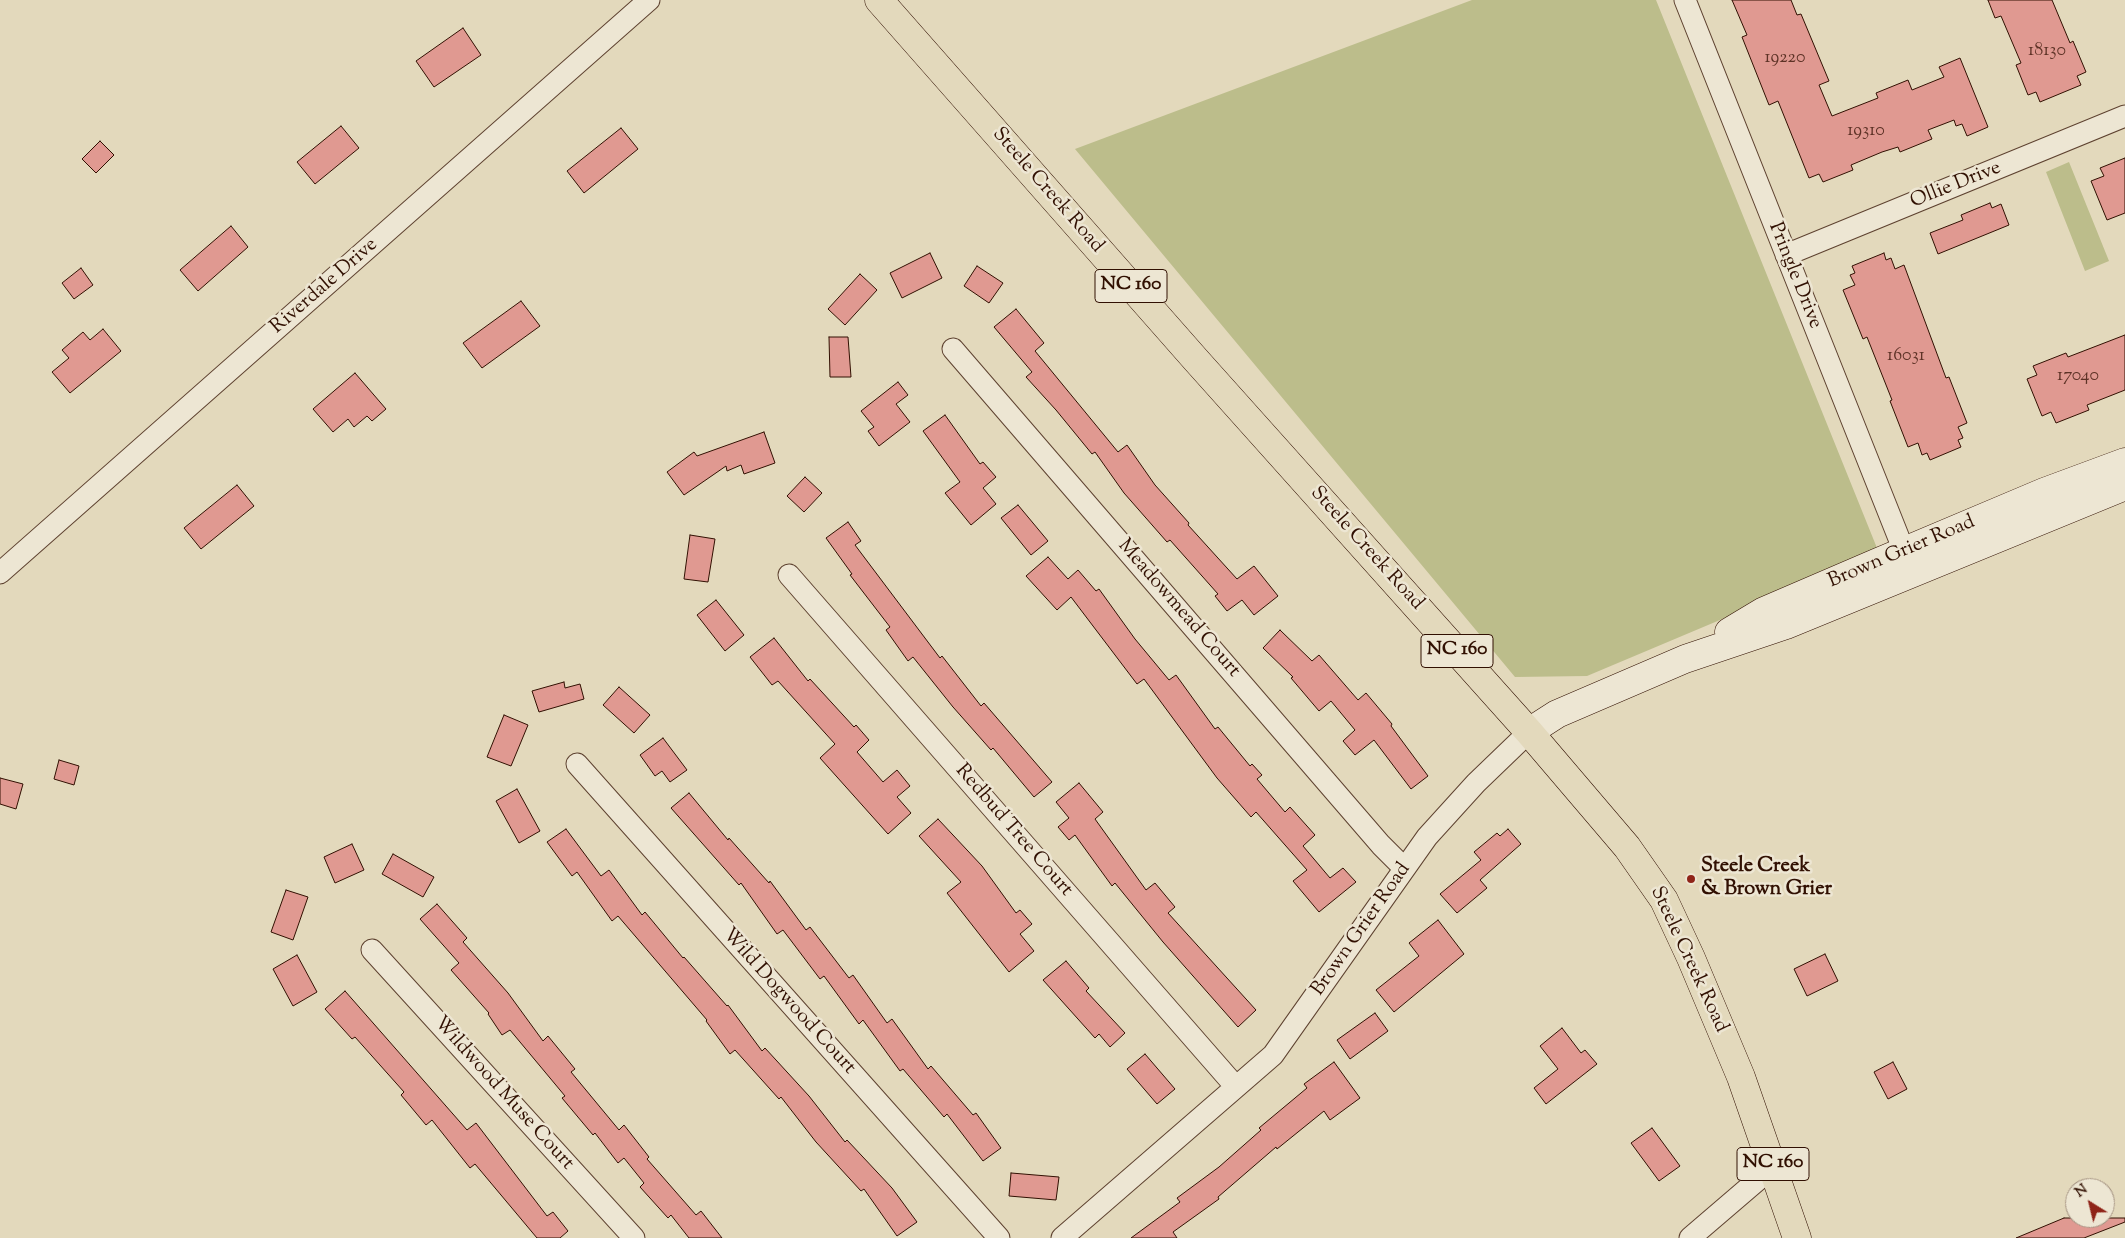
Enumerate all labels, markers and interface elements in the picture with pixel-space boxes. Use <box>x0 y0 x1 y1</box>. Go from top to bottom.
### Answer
house number: 18130 <box>2028 41 2066 63</box>
house number: 19220 <box>1764 48 1806 70</box>
house number: 19310 <box>1847 121 1885 143</box>
street label: Steele Creek Road <box>986 123 1108 259</box>
street label: Ollie Drive <box>1907 157 2005 215</box>
street label: Pringle Drive <box>1762 219 1826 333</box>
street label: Riverdale Drive <box>266 234 384 340</box>
road number: NC 160 <box>1095 270 1167 302</box>
house number: 16031 <box>1887 346 1925 368</box>
house number: 17040 <box>2057 366 2099 388</box>
street label: Steele Creek Road <box>1304 482 1428 616</box>
street label: Brown Grier Road <box>1825 511 1979 595</box>
street label: Meadowmead Court <box>1111 535 1245 683</box>
road number: NC 160 <box>1421 634 1493 668</box>
street label: Redbud Tree Court <box>949 760 1077 902</box>
place label: Steele Creek & Brown Grier <box>1701 856 1832 903</box>
street label: Brown Grier Road <box>1307 859 1417 1001</box>
marker: Steele Creek & Brown Grier <box>1685 873 1697 885</box>
street label: Steele Creek Road <box>1644 883 1732 1037</box>
street label: Wild Dogwood Court <box>716 924 860 1080</box>
street label: Wildwood Muse Court <box>428 1012 578 1176</box>
road number: NC 160 <box>1737 1148 1809 1180</box>
north arrow <box>2065 1178 2115 1228</box>
text: N <box>2071 1180 2092 1203</box>

